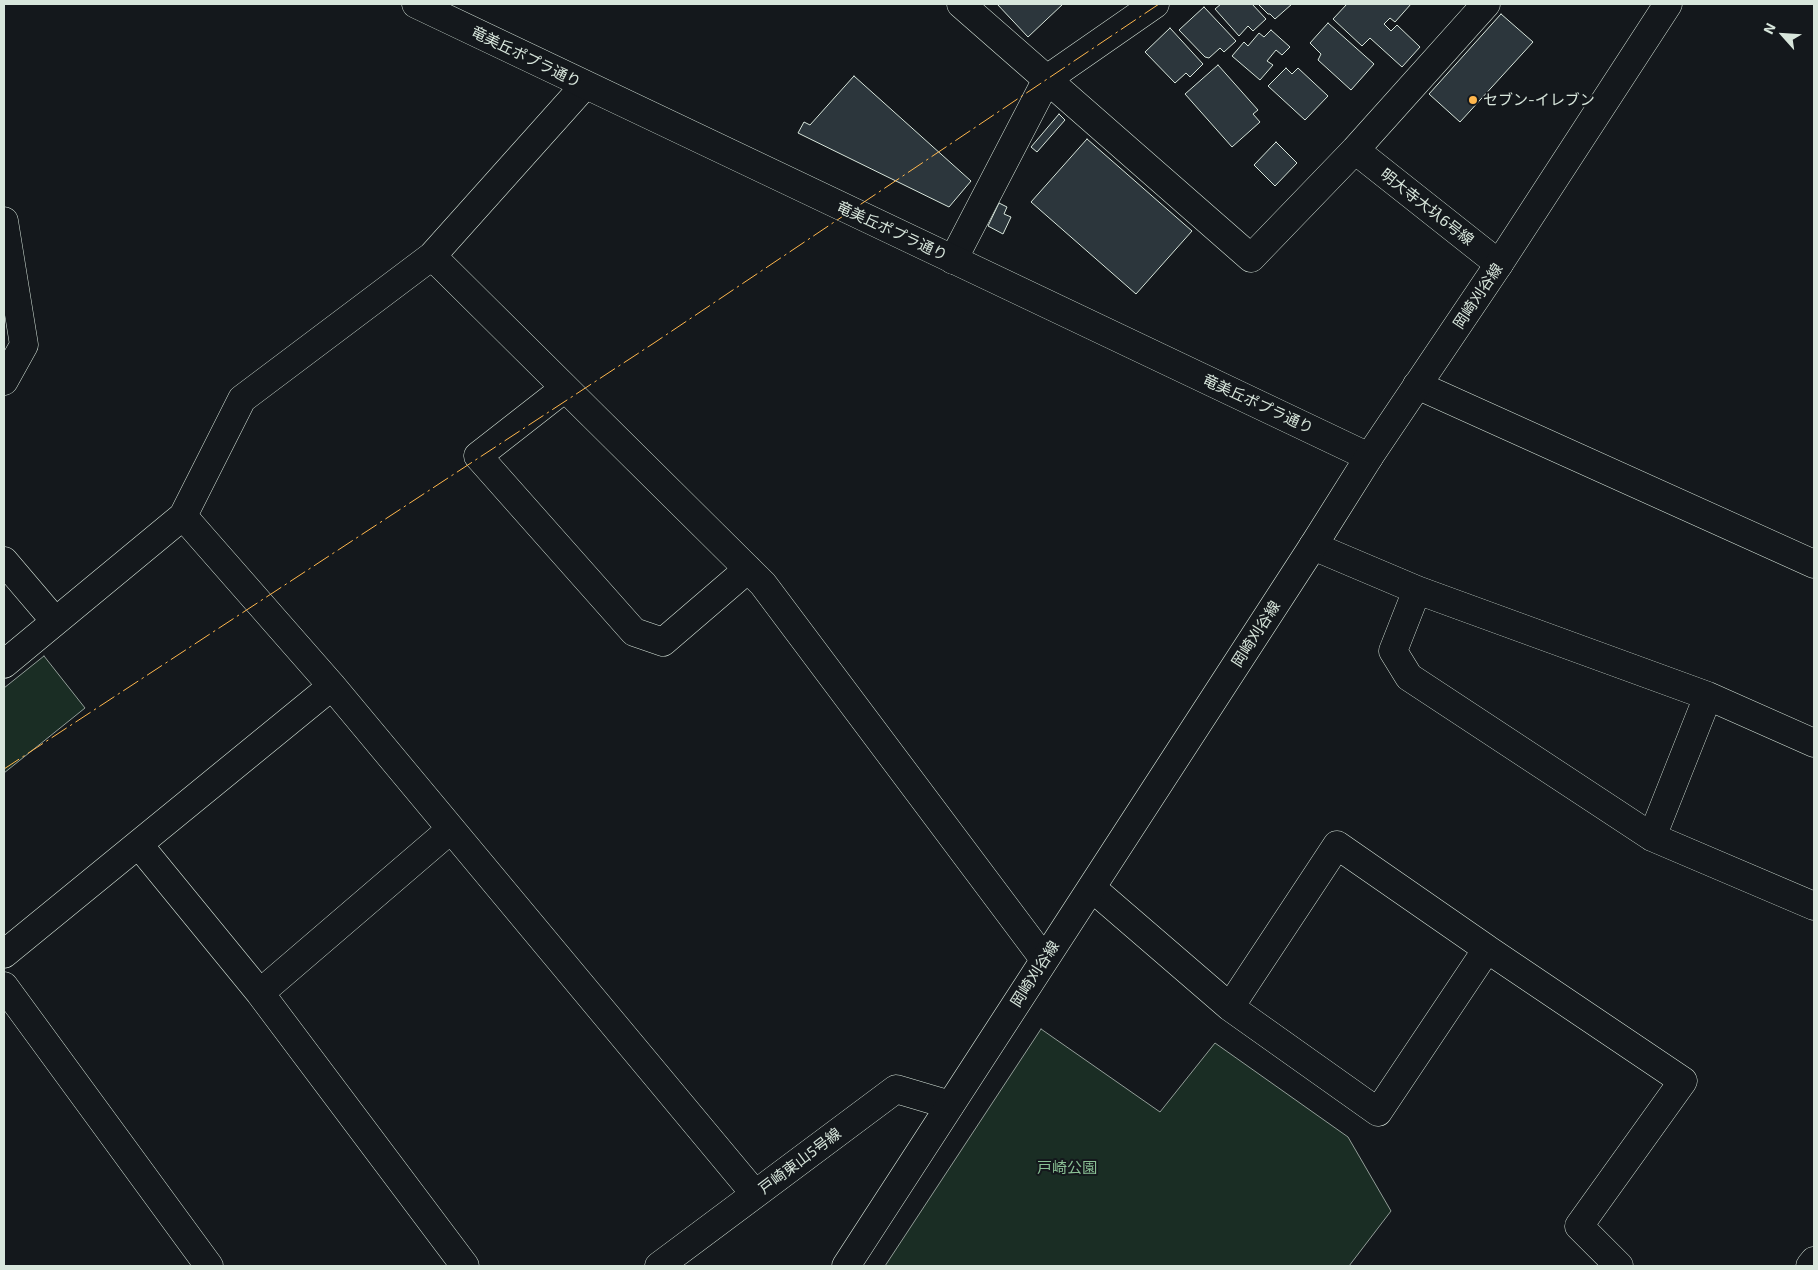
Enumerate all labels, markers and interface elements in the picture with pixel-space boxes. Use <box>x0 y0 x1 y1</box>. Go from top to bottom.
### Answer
north arrow <box>1758 10 1808 60</box>
text: N <box>1759 20 1779 36</box>
street label: 竜美丘ポプラ通り <box>468 23 584 91</box>
place label: セブン-イレブン <box>1483 91 1595 109</box>
marker: セブン-イレブン <box>1467 94 1479 106</box>
street label: 明大寺大圦6号線 <box>1377 165 1477 249</box>
street label: 竜美丘ポプラ通り <box>834 197 950 265</box>
street label: 岡崎刈谷線 <box>1450 260 1506 332</box>
street label: 竜美丘ポプラ通り <box>1200 370 1316 438</box>
street label: 岡崎刈谷線 <box>1228 598 1284 670</box>
street label: 岡崎刈谷線 <box>1007 938 1063 1010</box>
street label: 戸崎東山5号線 <box>755 1124 845 1198</box>
park label: 戸崎公園 <box>1037 1159 1097 1177</box>

